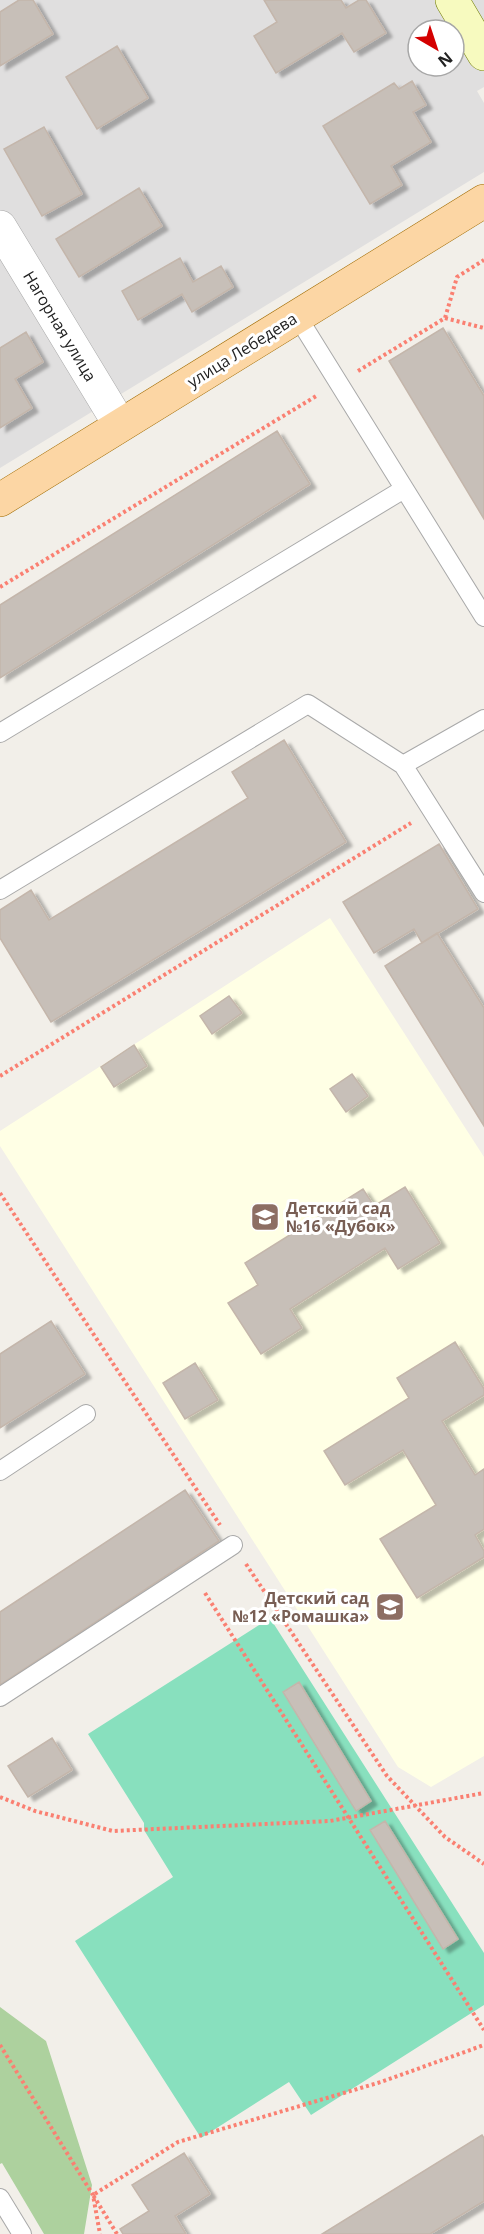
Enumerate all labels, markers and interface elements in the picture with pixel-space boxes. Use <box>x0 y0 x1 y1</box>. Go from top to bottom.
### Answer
north arrow <box>406 18 466 78</box>
text: N <box>433 47 457 72</box>
street label: Нагорная улица <box>18 267 102 385</box>
street label: улица Лебедева <box>183 307 301 393</box>
place label: Детский сад №16 «Дубок» <box>286 1197 396 1237</box>
school or university icon: Детский сад №16 «Дубок» <box>249 1201 281 1233</box>
place label: Детский сад №12 «Ромашка» <box>232 1587 369 1627</box>
school or university icon: Детский сад №12 «Ромашка» <box>374 1591 406 1623</box>

